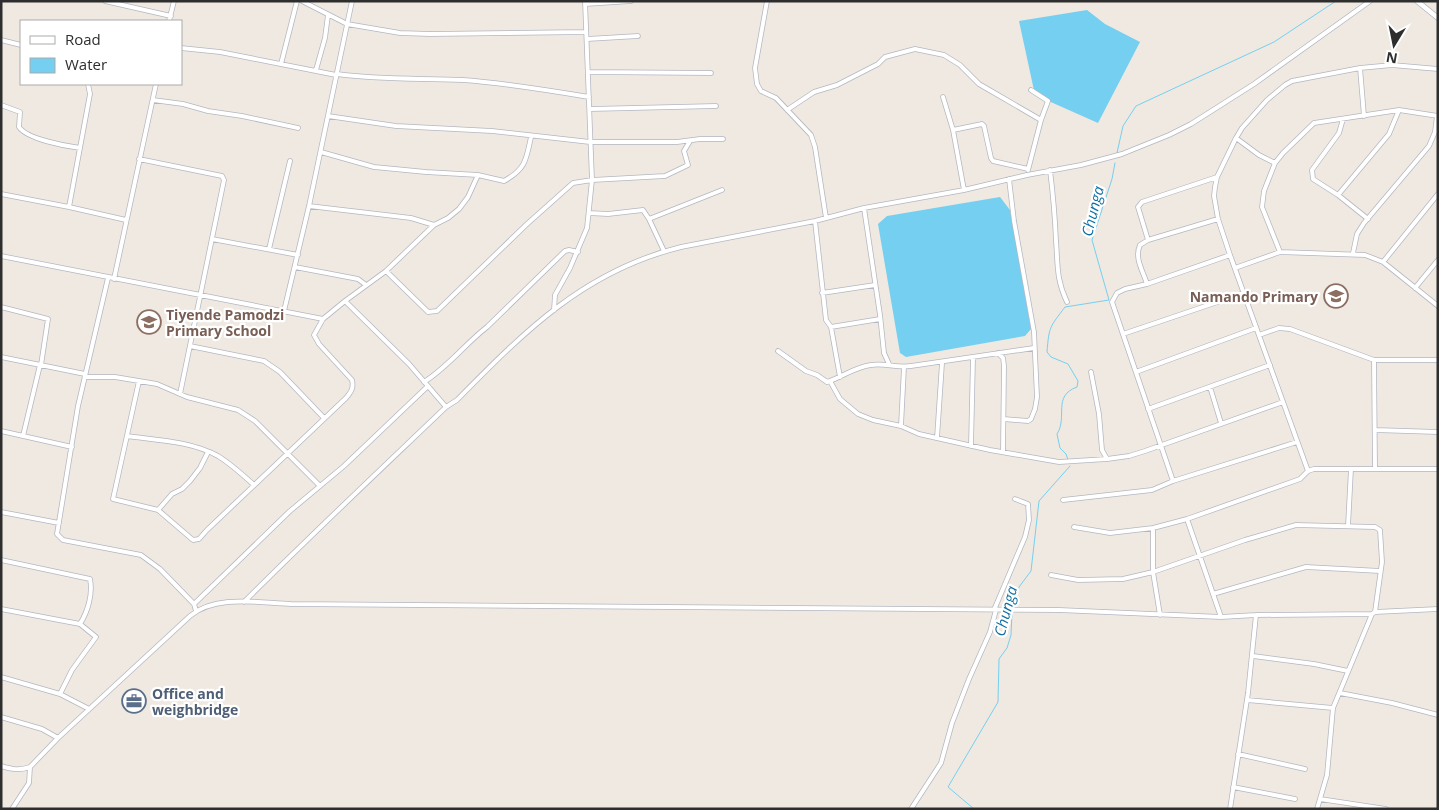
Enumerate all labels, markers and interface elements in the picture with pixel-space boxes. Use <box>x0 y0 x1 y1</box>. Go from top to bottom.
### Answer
legend <box>20 20 182 85</box>
north arrow <box>1369 20 1419 70</box>
text: Road <box>65 29 101 49</box>
text: N <box>1384 48 1399 69</box>
text: Water <box>65 54 107 74</box>
water label: Chunga <box>1076 183 1108 238</box>
school or university icon: Namando Primary <box>1323 283 1349 309</box>
place label: Namando Primary <box>1190 287 1318 306</box>
place label: Tiyende Pamodzi Primary School <box>166 305 284 340</box>
school or university icon: Tiyende Pamodzi Primary School <box>136 309 162 335</box>
water label: Chunga <box>989 583 1021 638</box>
place label: Office and weighbridge <box>152 684 238 719</box>
office icon: Office and weighbridge <box>121 688 147 714</box>

